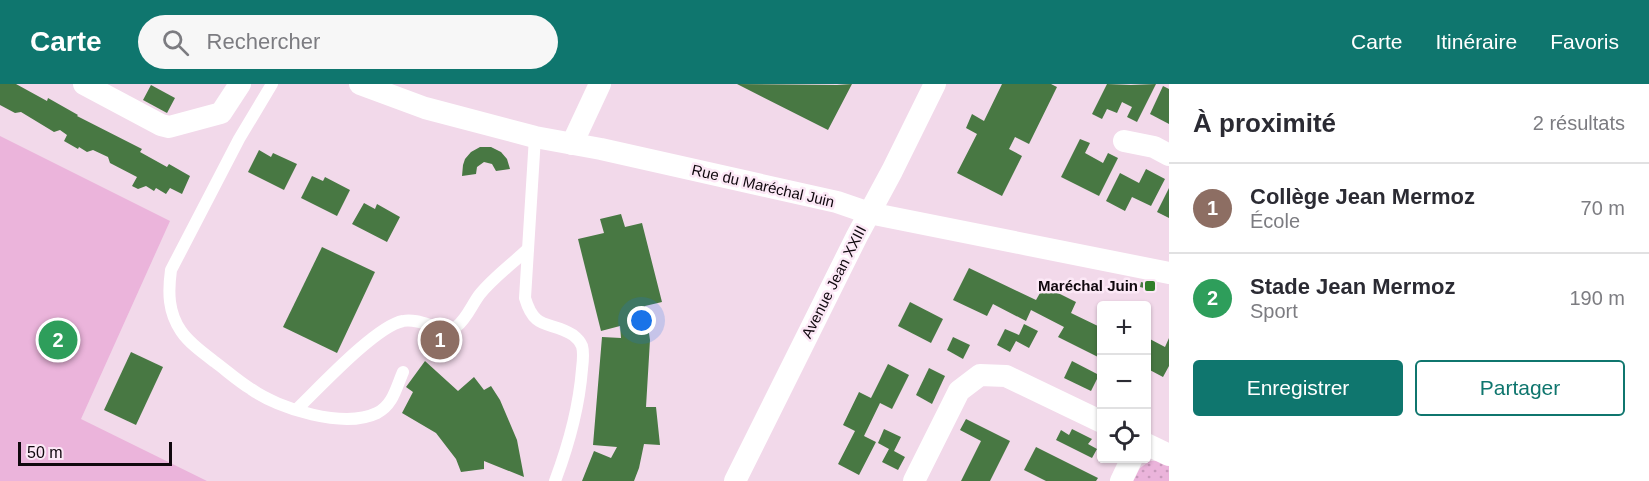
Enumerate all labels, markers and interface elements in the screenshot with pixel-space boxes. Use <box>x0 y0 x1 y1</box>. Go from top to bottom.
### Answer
search box <box>138 15 558 69</box>
text: Carte <box>30 26 102 57</box>
icon: search <box>159 26 192 59</box>
text: Rechercher <box>207 29 320 54</box>
text: Carte <box>1351 30 1402 53</box>
text: Itinéraire <box>1435 30 1517 53</box>
text: Favoris <box>1550 30 1619 53</box>
text: À proximité <box>1193 108 1336 138</box>
text: 2 résultats <box>1533 112 1625 134</box>
street label: Rue du Maréchal Juin <box>690 161 836 210</box>
text: Collège Jean Mermoz <box>1250 184 1475 209</box>
text: 1 <box>1207 197 1218 219</box>
text: 70 m <box>1581 197 1625 219</box>
text: École <box>1250 210 1300 232</box>
street label: Avenue Jean XXIII <box>798 223 869 341</box>
text: Stade Jean Mermoz <box>1250 274 1455 299</box>
place label: Maréchal Juin <box>1038 277 1138 294</box>
marker: Maréchal Juin <box>1143 279 1157 293</box>
text: 2 <box>1207 287 1218 309</box>
text: 190 m <box>1569 287 1625 309</box>
text: Sport <box>1250 300 1298 322</box>
map controls <box>1097 301 1151 463</box>
button: + <box>1097 301 1151 355</box>
your location <box>627 306 656 335</box>
pin: 2 <box>38 318 78 362</box>
pin: 1 <box>420 318 460 362</box>
button: − <box>1097 355 1151 409</box>
button: Enregistrer <box>1193 360 1403 416</box>
button: Partager <box>1415 360 1625 416</box>
button: locate <box>1097 409 1151 463</box>
scale bar <box>18 439 172 466</box>
text: 50 m <box>27 444 63 461</box>

